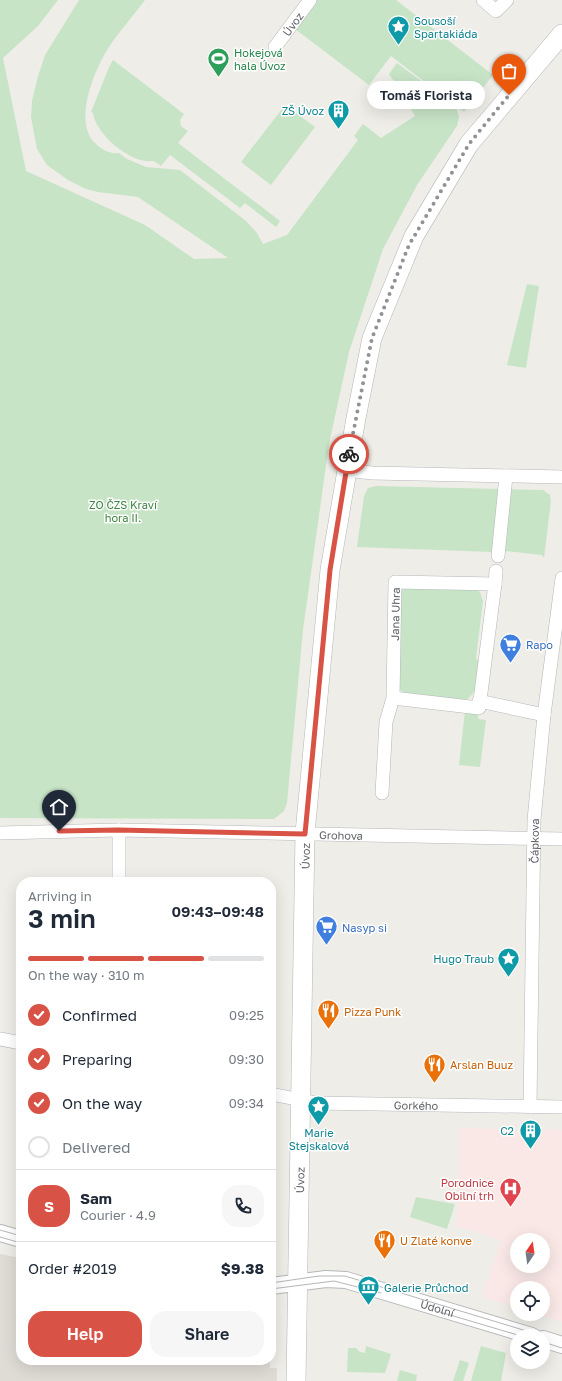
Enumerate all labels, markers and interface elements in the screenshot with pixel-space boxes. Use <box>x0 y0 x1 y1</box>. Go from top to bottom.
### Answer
street label: Úvoz <box>279 9 306 38</box>
place icon: Sousoší Spartakiáda <box>385 13 411 46</box>
place label: Sousoší Spartakiáda <box>414 14 478 40</box>
sports icon: Hokejová hala Úvoz <box>205 45 231 78</box>
place label: Hokejová hala Úvoz <box>234 46 286 72</box>
pin <box>492 54 526 95</box>
icon: bag <box>498 60 520 82</box>
callout: Tomáš Florista <box>367 81 485 109</box>
text: Tomáš Florista <box>380 87 472 103</box>
building icon: ZŠ Úvoz <box>326 97 352 130</box>
place label: ZŠ Úvoz <box>282 104 324 117</box>
courier <box>329 434 369 474</box>
icon: bike <box>338 443 360 465</box>
park label: ZO ČZS Kraví hora II. <box>89 498 158 524</box>
street label: Jana Uhra <box>387 587 401 641</box>
supermarket icon: Rapo <box>497 631 523 664</box>
place label: Rapo <box>526 638 553 651</box>
pin <box>42 790 76 831</box>
icon: home <box>48 796 70 818</box>
street label: Čápkova <box>527 818 541 864</box>
street label: Grohova <box>319 828 363 841</box>
street label: Úvoz <box>298 842 311 869</box>
text: Arriving in <box>28 888 92 904</box>
text: 09:43–09:48 <box>172 902 264 920</box>
text: 3 min <box>28 903 96 934</box>
supermarket icon: Nasyp si <box>314 914 340 947</box>
place label: Nasyp si <box>342 921 387 934</box>
place icon: Hugo Traub <box>496 945 522 978</box>
place label: Hugo Traub <box>433 952 494 965</box>
text: On the way · 310 m <box>28 967 145 983</box>
restaurant icon: Pizza Punk <box>316 998 342 1031</box>
icon: check <box>28 1004 50 1026</box>
place label: Pizza Punk <box>344 1005 401 1018</box>
text: Confirmed <box>62 1006 137 1024</box>
text: 09:25 <box>229 1007 264 1023</box>
icon: check <box>28 1048 50 1070</box>
text: Preparing <box>62 1050 132 1068</box>
text: 09:30 <box>229 1051 264 1067</box>
restaurant icon: Arslan Buuz <box>421 1051 447 1084</box>
place label: Arslan Buuz <box>450 1058 513 1071</box>
icon: check <box>28 1092 50 1114</box>
place icon: Marie Stejskalová <box>306 1093 332 1126</box>
text: On the way <box>62 1094 142 1112</box>
text: 09:34 <box>229 1095 264 1111</box>
street label: Gorkého <box>394 1098 439 1111</box>
building icon: C2 <box>517 1117 543 1150</box>
place label: C2 <box>500 1124 514 1137</box>
place label: Marie Stejskalová <box>289 1126 349 1152</box>
text: Delivered <box>62 1138 130 1156</box>
street label: Úvoz <box>293 1166 306 1193</box>
hospital icon: Porodnice Obilní trh <box>497 1175 523 1208</box>
place label: Porodnice Obilní trh <box>441 1176 494 1202</box>
button: phone <box>222 1185 264 1227</box>
text: Sam <box>80 1189 112 1207</box>
text: S <box>44 1197 54 1215</box>
text: Courier · 4.9 <box>80 1207 156 1223</box>
restaurant icon: U Zlaté konve <box>372 1227 398 1260</box>
north arrow <box>510 1233 550 1273</box>
map controls <box>510 1233 550 1369</box>
place label: U Zlaté konve <box>400 1234 472 1247</box>
text: Order #2019 <box>28 1259 117 1277</box>
text: $9.38 <box>221 1259 264 1277</box>
museum icon: Galerie Průchod <box>356 1274 382 1307</box>
place label: Galerie Průchod <box>384 1281 468 1294</box>
button: locate <box>510 1281 550 1321</box>
street label: Údolní <box>419 1296 457 1319</box>
button: Help <box>28 1311 142 1357</box>
button: Share <box>150 1311 264 1357</box>
button: layers <box>510 1329 550 1369</box>

